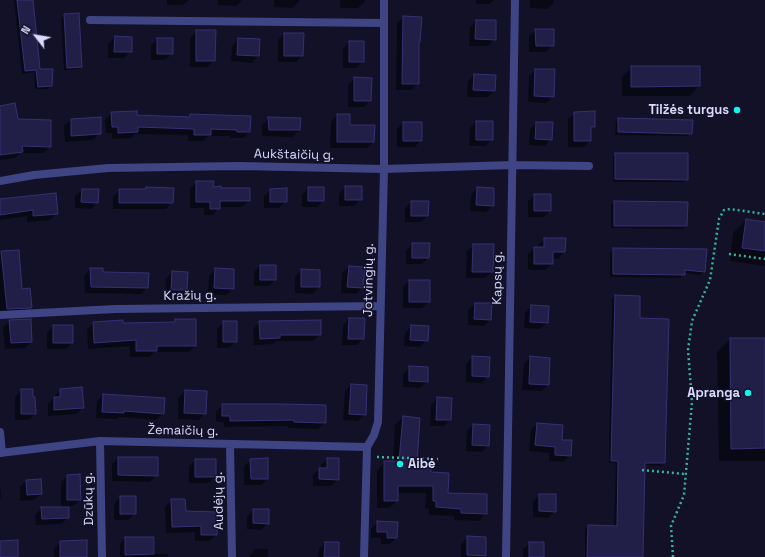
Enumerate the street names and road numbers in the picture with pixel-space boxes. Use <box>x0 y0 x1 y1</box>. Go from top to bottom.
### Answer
street label: Aukštaičių g. <box>254 147 334 163</box>
street label: Jotvingių g. <box>361 243 377 317</box>
street label: Kapsų g. <box>490 251 506 305</box>
street label: Kražių g. <box>163 288 217 304</box>
street label: Žemaičių g. <box>148 423 218 439</box>
street label: Dzūkų g. <box>81 472 97 526</box>
street label: Audėjų g. <box>211 472 227 530</box>

